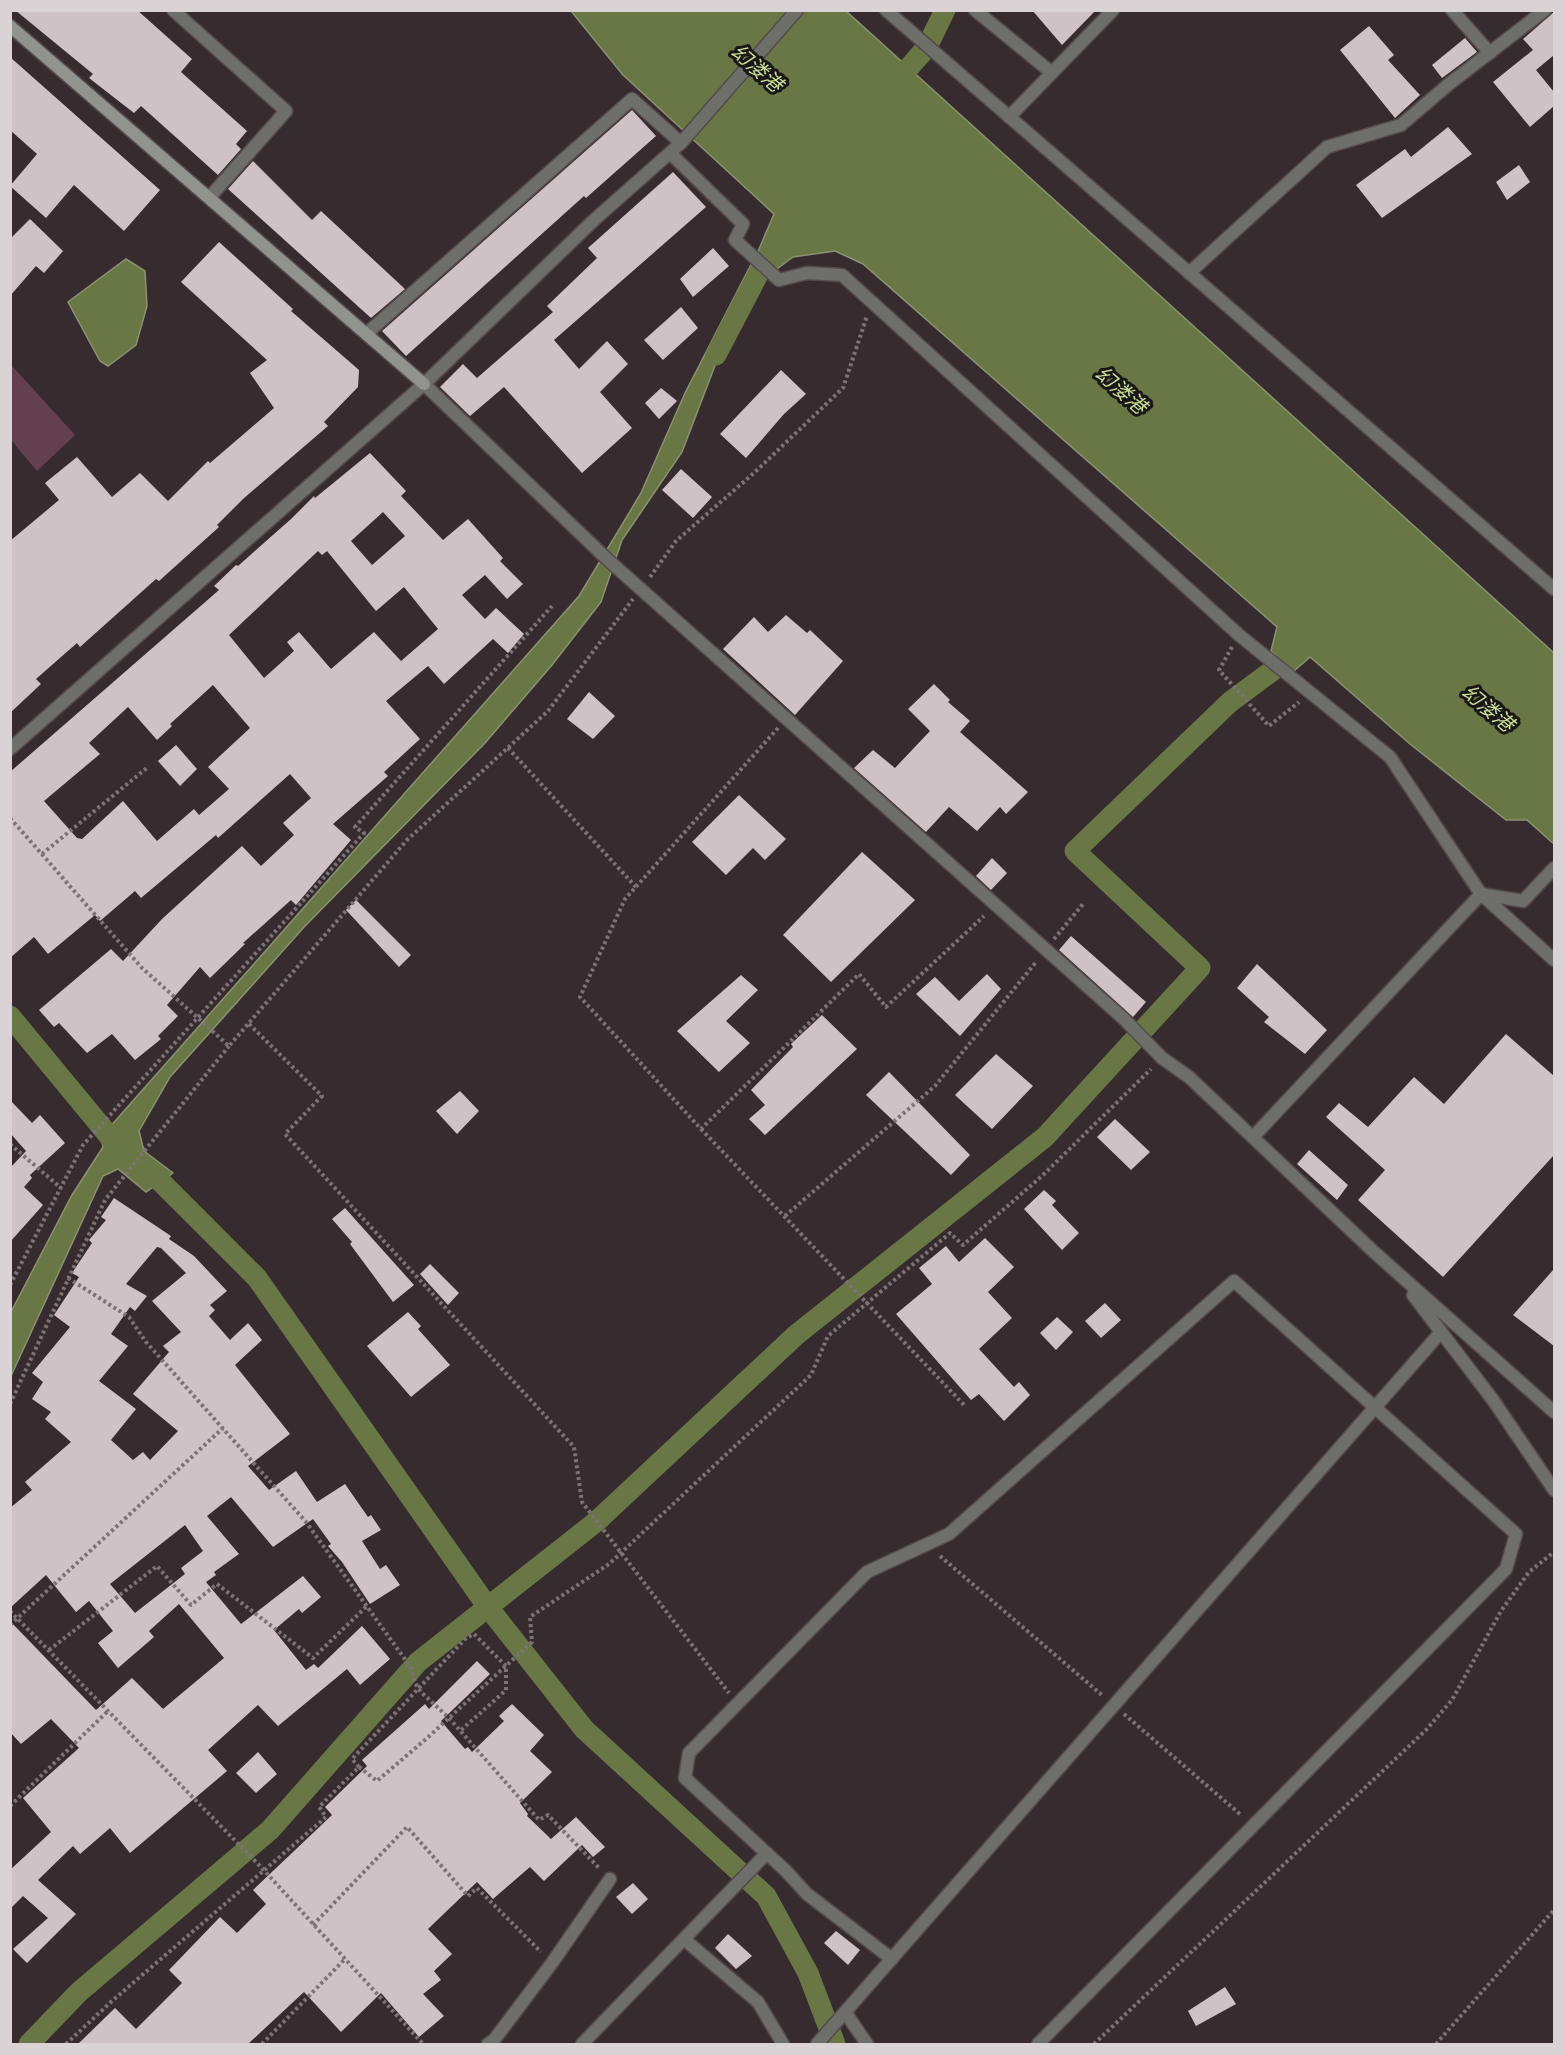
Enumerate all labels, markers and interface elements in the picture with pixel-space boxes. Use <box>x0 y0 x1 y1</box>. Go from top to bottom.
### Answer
water label: 幻溇港 <box>727 39 790 98</box>
water label: 幻溇港 <box>1091 361 1154 420</box>
water label: 幻溇港 <box>1458 679 1522 738</box>

